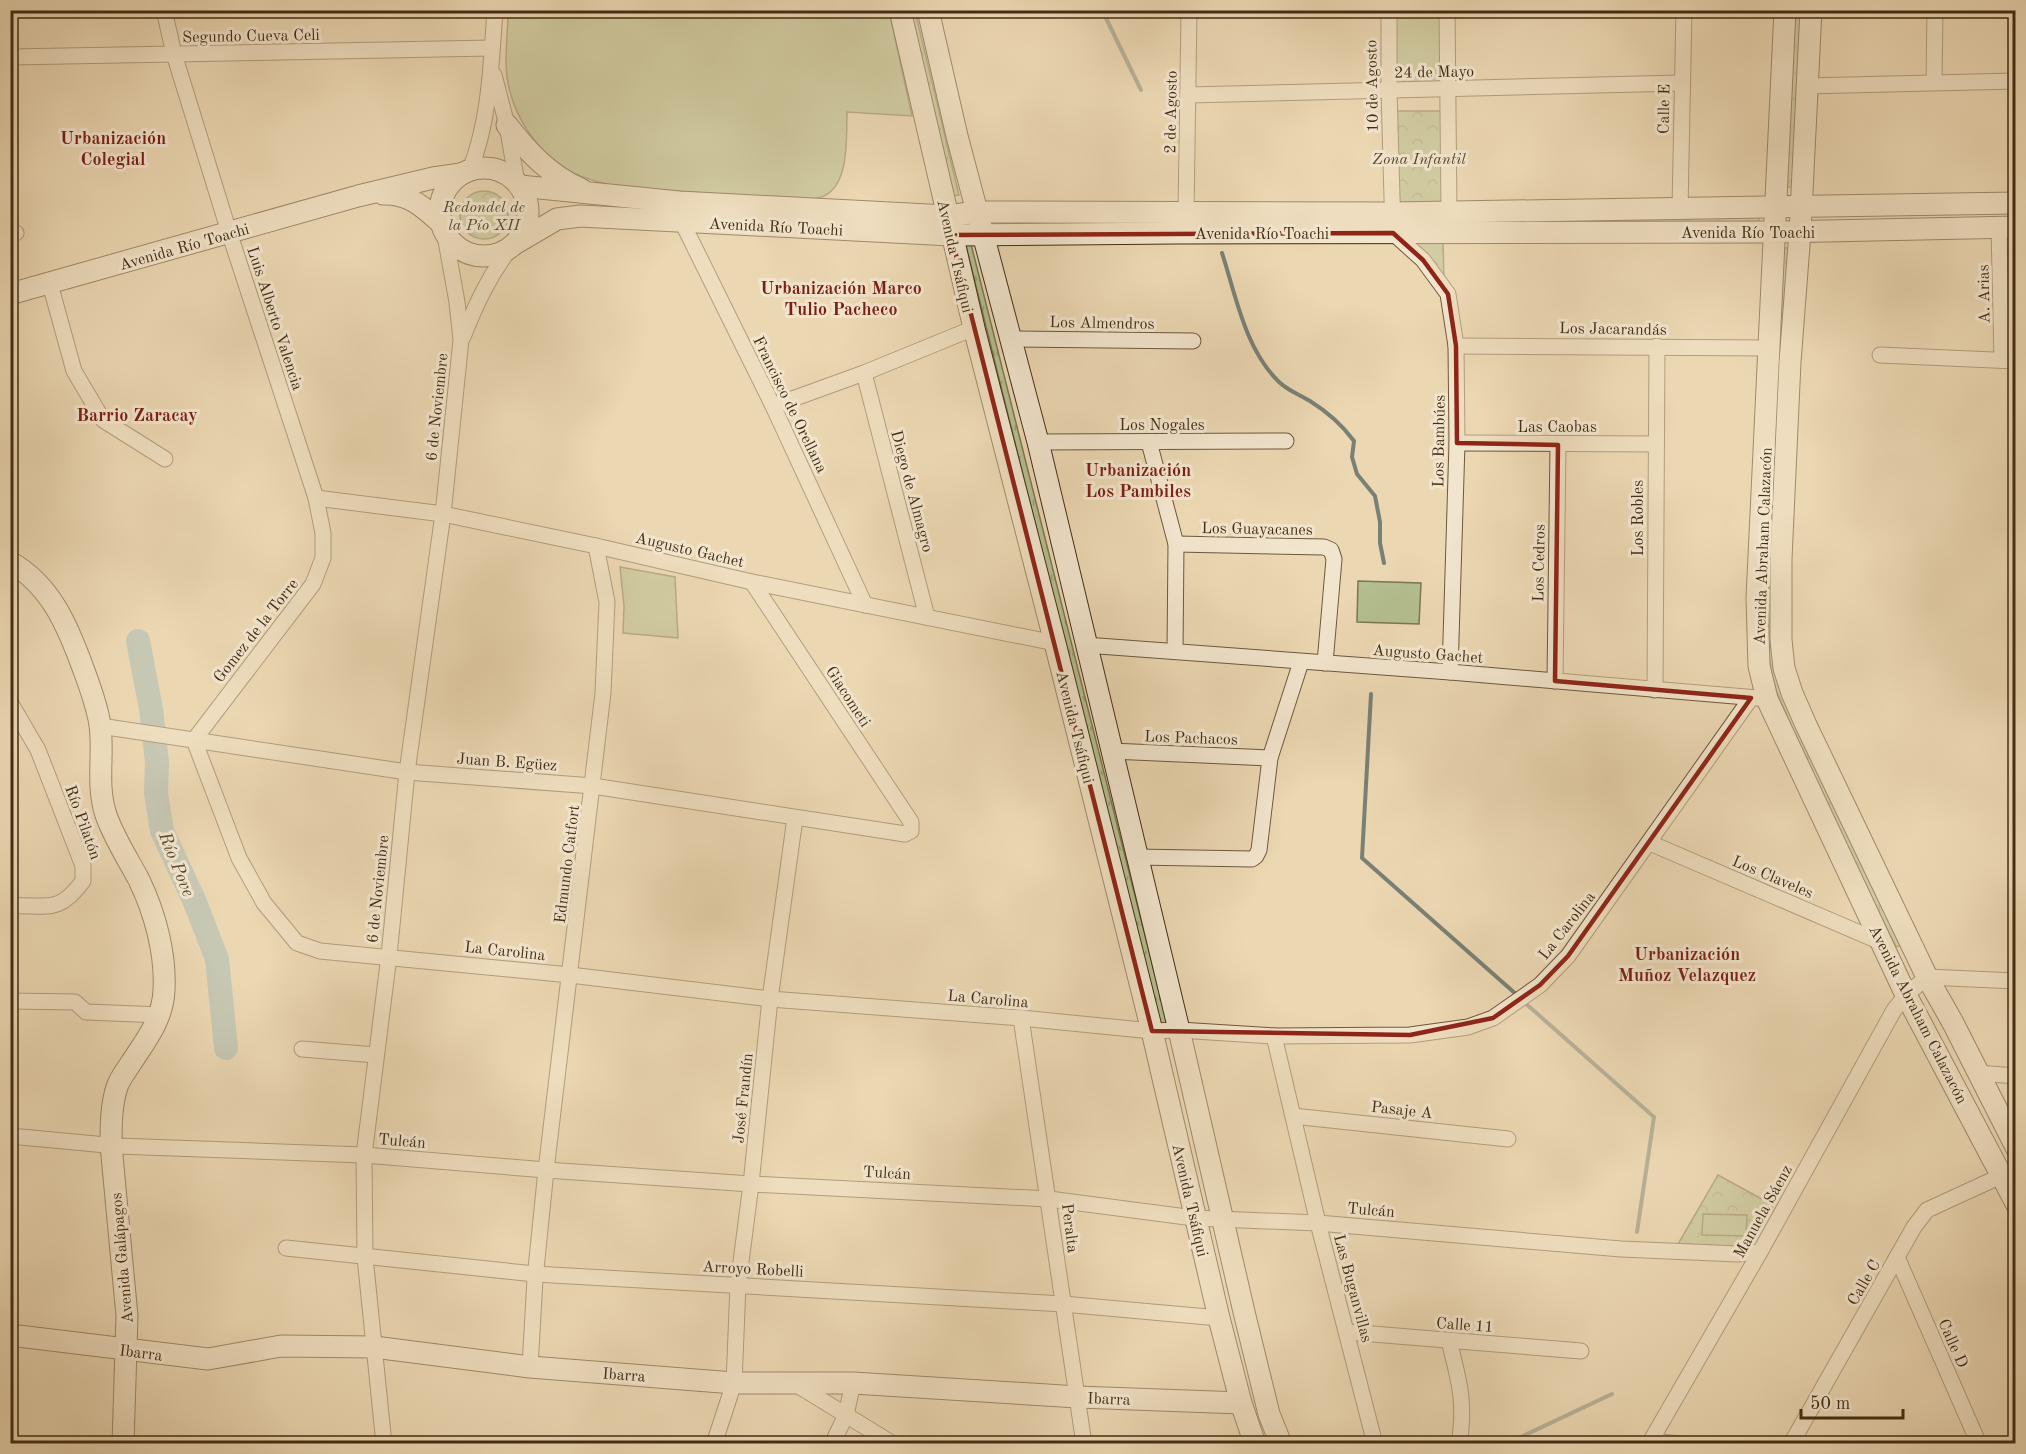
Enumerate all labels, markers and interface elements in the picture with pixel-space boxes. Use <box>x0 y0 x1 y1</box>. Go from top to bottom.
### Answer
street label: Segundo Cueva Celi <box>182 28 320 46</box>
street label: 10 de Agosto <box>1364 40 1382 132</box>
street label: 24 de Mayo <box>1394 64 1474 82</box>
street label: 2 de Agosto <box>1163 70 1181 154</box>
street label: Calle E <box>1657 84 1673 134</box>
district label: Urbanización Colegial <box>60 130 166 169</box>
park label: Zona Infantil <box>1372 152 1466 168</box>
street label: Avenida Tsáfiqui <box>933 198 975 315</box>
park label: Redondel de la Pío XII <box>442 200 526 234</box>
street label: Avenida Río Toachi <box>708 216 843 240</box>
street label: Avenida Río Toachi <box>118 222 251 274</box>
street label: Avenida Río Toachi <box>1681 226 1815 242</box>
street label: Avenida Río Toachi <box>1195 227 1329 243</box>
street label: Luis Alberto Valencia <box>243 245 305 393</box>
street label: A. Arias <box>1976 264 1994 324</box>
district label: Urbanización Marco Tulio Pacheco <box>760 280 922 319</box>
street label: Los Almendros <box>1049 315 1155 333</box>
street label: Los Jacarandás <box>1559 321 1667 339</box>
street label: Francisco de Orellana <box>749 334 829 476</box>
street label: 6 de Noviembre <box>424 352 452 462</box>
street label: Los Bambúes <box>1431 394 1449 488</box>
district label: Barrio Zaracay <box>76 407 198 425</box>
street label: Los Nogales <box>1119 418 1205 434</box>
street label: Las Caobas <box>1517 420 1597 436</box>
street label: Diego de Almagro <box>887 429 935 554</box>
street label: Avenida Abraham Calazacón <box>1753 447 1775 645</box>
district label: Urbanización Los Pambiles <box>1085 462 1191 501</box>
street label: Los Robles <box>1631 480 1647 556</box>
street label: Los Guayacanes <box>1201 521 1313 539</box>
street label: Los Cedros <box>1531 524 1549 602</box>
street label: Augusto Gachet <box>634 531 746 571</box>
street label: Gomez de la Torre <box>211 576 302 686</box>
street label: Augusto Gachet <box>1372 643 1484 667</box>
street label: Giacometi <box>822 664 873 730</box>
street label: Avenida Tsáfiqui <box>1052 669 1096 786</box>
street label: Los Pachacos <box>1144 729 1238 749</box>
street label: Juan B. Egüez <box>456 751 558 774</box>
street label: Río Pilatón <box>61 783 103 862</box>
street label: Edmundo Catfort <box>553 803 583 925</box>
water label: Río Pove <box>155 829 197 899</box>
street label: 6 de Noviembre <box>365 834 393 944</box>
street label: Los Claveles <box>1729 854 1815 902</box>
street label: La Carolina <box>1536 889 1599 963</box>
street label: Avenida Abraham Calazacón <box>1865 923 1969 1107</box>
street label: La Carolina <box>463 940 546 964</box>
district label: Urbanización Muñoz Velazquez <box>1618 946 1756 985</box>
street label: La Carolina <box>947 988 1029 1012</box>
street label: José Frandín <box>731 1052 757 1144</box>
street label: Pasaje A <box>1370 1100 1434 1122</box>
street label: Tulcán <box>377 1132 427 1152</box>
street label: Avenida Tsáfiqui <box>1168 1142 1210 1259</box>
street label: Manuela Sáenz <box>1732 1163 1796 1261</box>
street label: Tulcán <box>863 1165 912 1183</box>
street label: Avenida Galápagos <box>109 1192 137 1324</box>
street label: Tulcán <box>1346 1201 1396 1221</box>
street label: Peralta <box>1058 1203 1080 1254</box>
street label: Las Buganvillas <box>1330 1233 1374 1344</box>
street label: Calle C <box>1845 1257 1884 1309</box>
street label: Arroyo Robelli <box>702 1259 804 1281</box>
street label: Calle 11 <box>1436 1316 1494 1336</box>
street label: Calle D <box>1934 1317 1970 1371</box>
street label: Ibarra <box>118 1343 163 1365</box>
street label: Ibarra <box>602 1366 646 1385</box>
scale bar <box>1801 1382 1903 1420</box>
street label: Ibarra <box>1087 1391 1131 1409</box>
text: 50 m <box>1810 1395 1850 1413</box>

